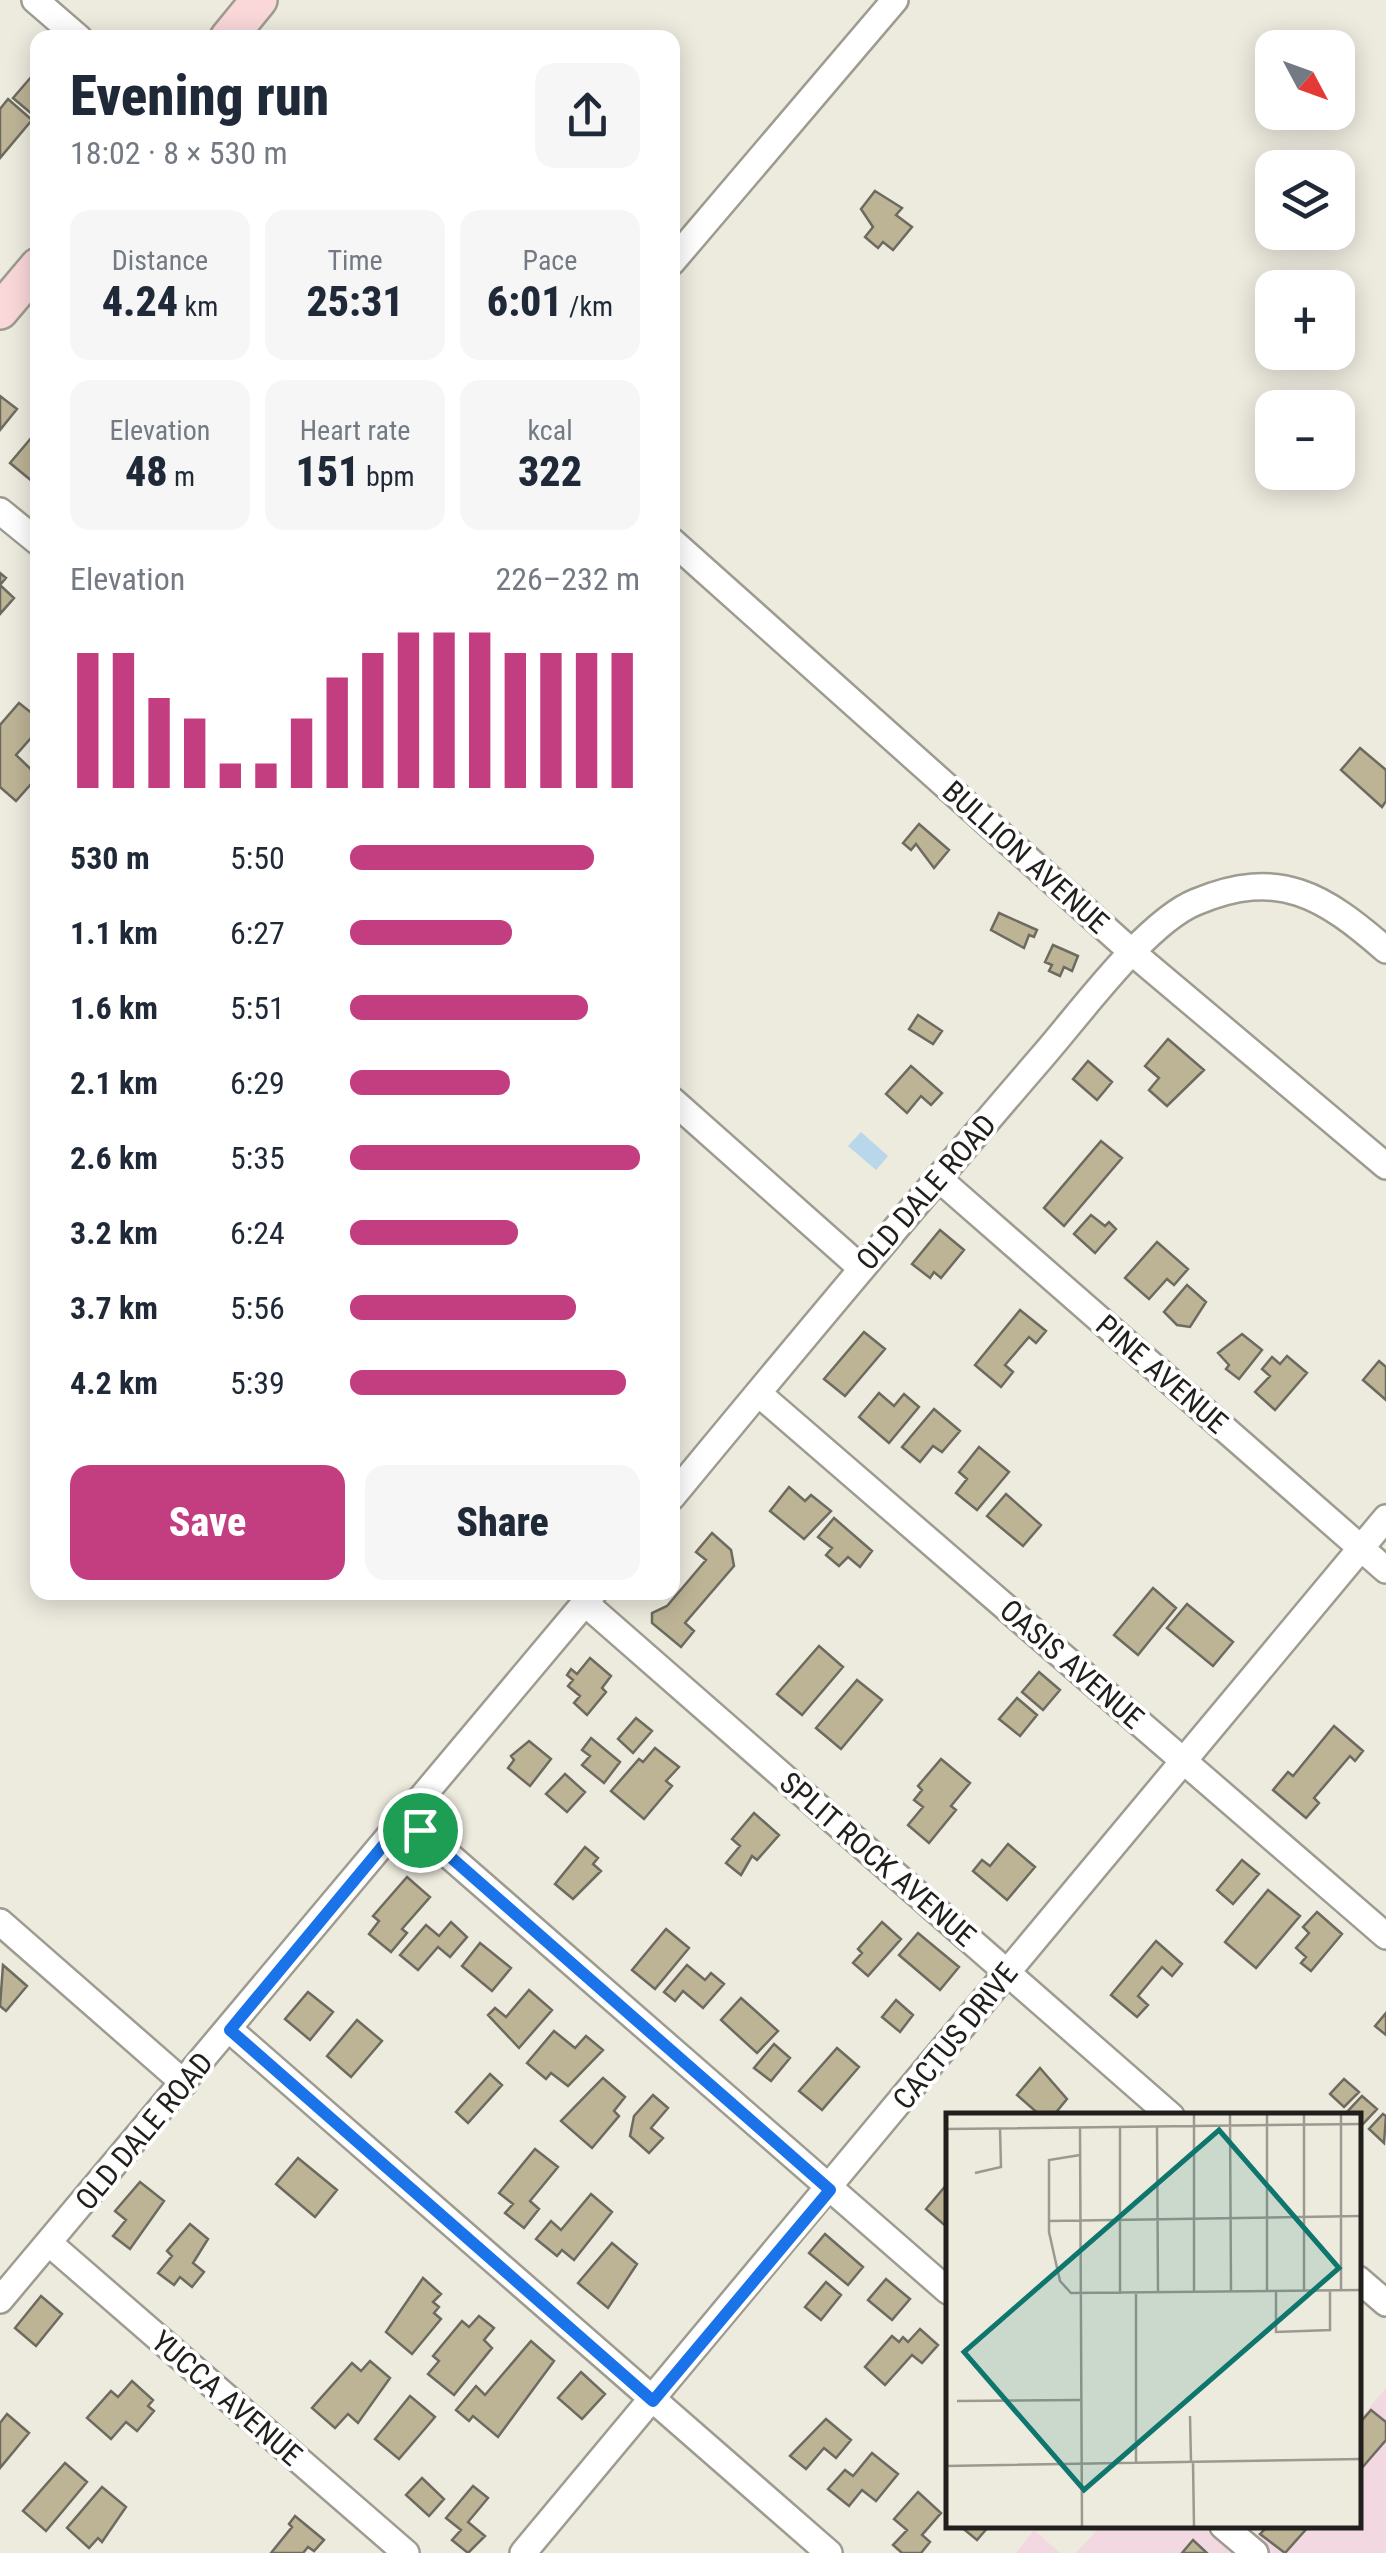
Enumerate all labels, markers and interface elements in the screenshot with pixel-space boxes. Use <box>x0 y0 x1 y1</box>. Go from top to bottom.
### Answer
north arrow <box>1255 30 1355 130</box>
map controls <box>1255 30 1355 490</box>
button: share <box>535 63 640 168</box>
text: Evening run <box>70 64 329 128</box>
text: 18:02 · 8 × 530 m <box>70 134 288 172</box>
button: layers <box>1255 150 1355 250</box>
text: Distance <box>112 244 208 277</box>
text: Time <box>327 244 383 277</box>
text: Pace <box>523 244 577 277</box>
button: + <box>1255 270 1355 370</box>
text: 4.24 <box>102 277 178 326</box>
text: 25:31 <box>306 277 404 326</box>
text: 6:01 <box>487 277 563 326</box>
text: km <box>178 290 218 323</box>
text: /km <box>563 290 613 323</box>
button: − <box>1255 390 1355 490</box>
text: Elevation <box>110 414 210 447</box>
text: Heart rate <box>300 414 410 447</box>
text: kcal <box>527 414 573 447</box>
text: 48 <box>125 447 168 496</box>
text: 151 <box>295 447 359 496</box>
text: 322 <box>518 447 582 496</box>
text: m <box>168 460 195 493</box>
text: bpm <box>359 460 415 493</box>
text: Elevation <box>70 560 185 598</box>
text: 226–232 m <box>495 560 640 598</box>
street label: BULLION AVENUE <box>936 773 1116 941</box>
text: 530 m <box>70 839 150 877</box>
text: 5:50 <box>230 839 285 877</box>
text: 1.1 km <box>70 914 158 952</box>
text: 6:27 <box>230 914 285 952</box>
text: 1.6 km <box>70 989 158 1027</box>
text: 5:51 <box>230 989 285 1027</box>
text: 2.1 km <box>70 1064 158 1102</box>
text: 6:29 <box>230 1064 285 1102</box>
street label: OLD DALE ROAD <box>849 1107 1003 1277</box>
text: 2.6 km <box>70 1139 158 1177</box>
text: 5:35 <box>230 1139 285 1177</box>
text: 3.2 km <box>70 1214 158 1252</box>
text: 6:24 <box>230 1214 285 1252</box>
text: 3.7 km <box>70 1289 158 1327</box>
text: 5:56 <box>230 1289 285 1327</box>
street label: PINE AVENUE <box>1089 1307 1235 1441</box>
text: 4.2 km <box>70 1364 158 1402</box>
text: 5:39 <box>230 1364 285 1402</box>
button: Save <box>70 1465 345 1580</box>
button: Share <box>365 1465 640 1580</box>
street label: OASIS AVENUE <box>993 1592 1151 1736</box>
street label: SPLIT ROCK AVENUE <box>773 1765 983 1953</box>
pin <box>378 1788 463 1873</box>
icon: arrive <box>393 1803 448 1858</box>
street label: CACTUS DRIVE <box>885 1956 1025 2116</box>
street label: OLD DALE ROAD <box>68 2045 220 2217</box>
inset map <box>946 2113 1361 2528</box>
street label: YUCCA AVENUE <box>145 2323 309 2473</box>

